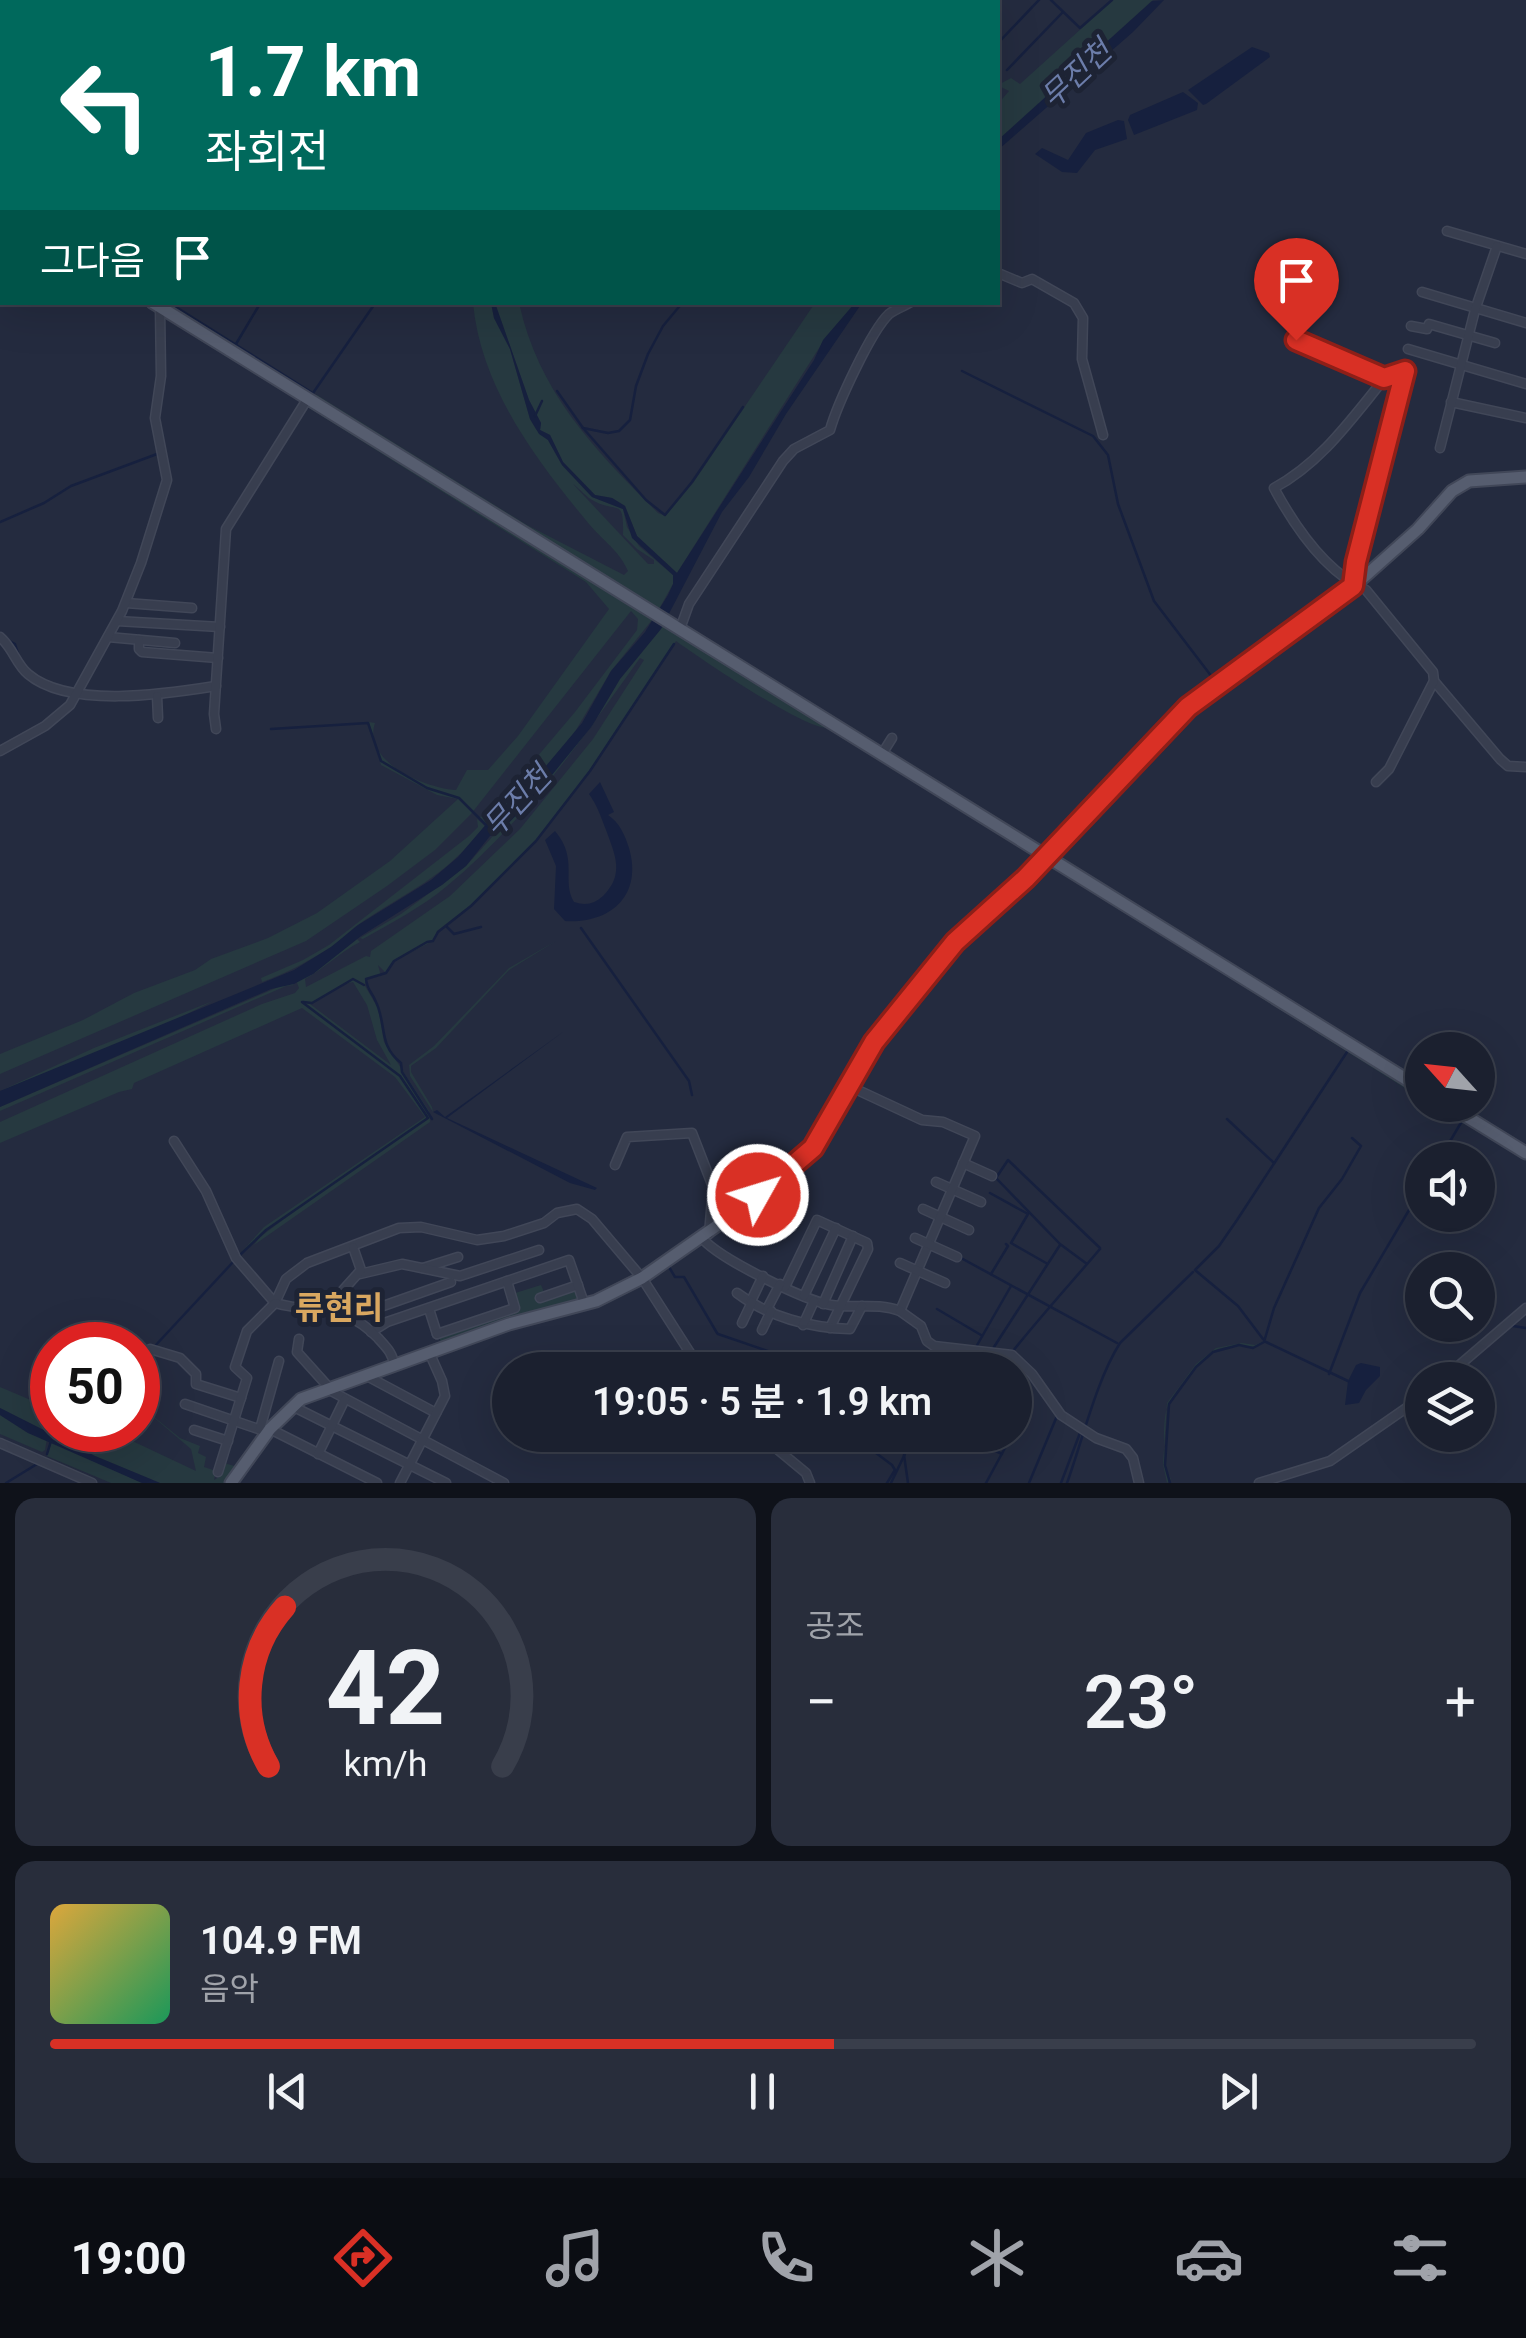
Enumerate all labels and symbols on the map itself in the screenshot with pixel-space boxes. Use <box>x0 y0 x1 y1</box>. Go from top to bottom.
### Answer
water label: 무진천 <box>1034 31 1121 115</box>
pin <box>1254 238 1339 341</box>
water label: 무진천 <box>476 756 560 843</box>
north arrow <box>1405 1032 1495 1122</box>
position arrow <box>706 1143 810 1247</box>
district label: 류현리 <box>295 1289 383 1327</box>
speed limit sign: 50 <box>30 1322 160 1452</box>

